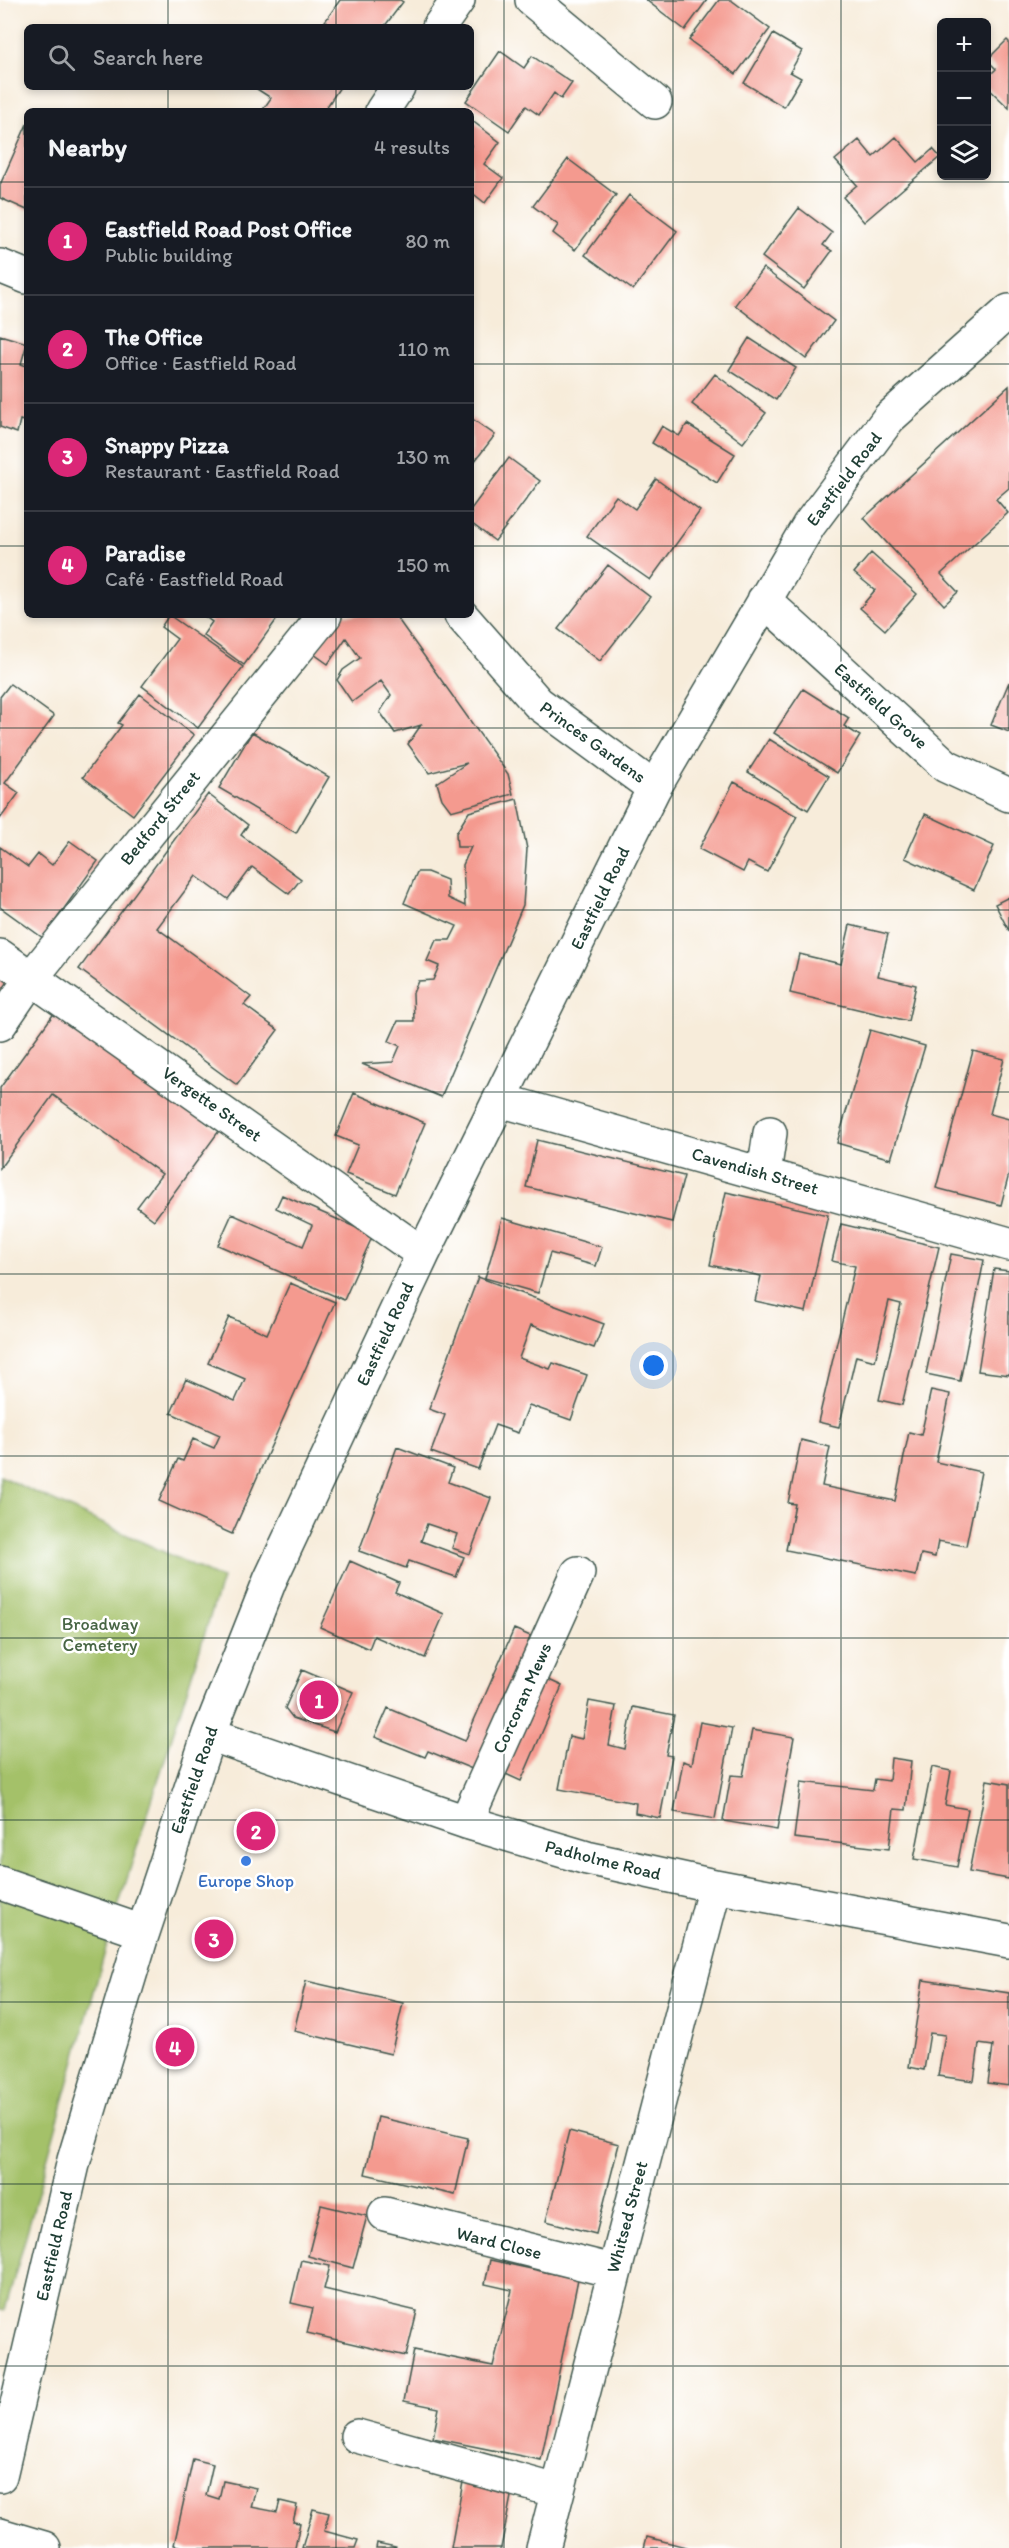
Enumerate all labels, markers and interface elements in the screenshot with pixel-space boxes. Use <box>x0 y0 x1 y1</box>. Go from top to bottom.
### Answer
map controls <box>937 18 991 180</box>
button: + <box>937 18 991 72</box>
search box <box>24 24 474 90</box>
icon: search <box>45 41 78 74</box>
text: Search here <box>93 44 203 71</box>
button: − <box>937 72 991 126</box>
button: layers <box>937 126 991 180</box>
text: Nearby <box>48 131 127 163</box>
text: 4 results <box>374 135 450 159</box>
text: Eastfield Road Post Office <box>105 216 352 243</box>
text: 1 <box>63 229 72 253</box>
text: 80 m <box>405 229 450 253</box>
text: Public building <box>105 243 232 267</box>
text: The Office <box>105 324 203 351</box>
text: 2 <box>62 337 73 361</box>
text: 110 m <box>398 337 450 361</box>
text: Office · Eastfield Road <box>105 351 297 375</box>
street label: Eastfield Road <box>801 427 887 530</box>
text: Snappy Pizza <box>105 432 229 459</box>
text: 3 <box>62 445 73 469</box>
text: 130 m <box>396 445 450 469</box>
text: Restaurant · Eastfield Road <box>105 459 339 483</box>
text: Paradise <box>105 540 186 567</box>
text: 4 <box>61 553 74 577</box>
text: 150 m <box>397 553 450 577</box>
text: Café · Eastfield Road <box>105 567 283 591</box>
street label: Eastfield Grove <box>830 658 932 754</box>
street label: Princes Gardens <box>536 696 650 788</box>
street label: Bedford Street <box>115 766 205 870</box>
street label: Eastfield Road <box>566 842 635 953</box>
street label: Vergette Street <box>158 1062 266 1147</box>
street label: Cavendish Street <box>689 1142 821 1200</box>
street label: Eastfield Road <box>351 1278 419 1389</box>
your location <box>639 1351 668 1380</box>
park label: Broadway Cemetery <box>62 1613 139 1656</box>
street label: Corcoran Mews <box>488 1639 556 1757</box>
pin: 1 <box>300 1678 338 1722</box>
street label: Eastfield Road <box>165 1723 223 1837</box>
pin: 2 <box>236 1808 276 1854</box>
street label: Padholme Road <box>543 1835 664 1885</box>
marker: Europe Shop <box>239 1854 253 1868</box>
place label: Europe Shop <box>198 1870 294 1892</box>
pin: 3 <box>194 1916 234 1962</box>
pin: 4 <box>156 2024 195 2070</box>
street label: Whitsed Street <box>601 2158 653 2275</box>
street label: Eastfield Road <box>31 2189 77 2303</box>
street label: Ward Close <box>454 2222 544 2264</box>

